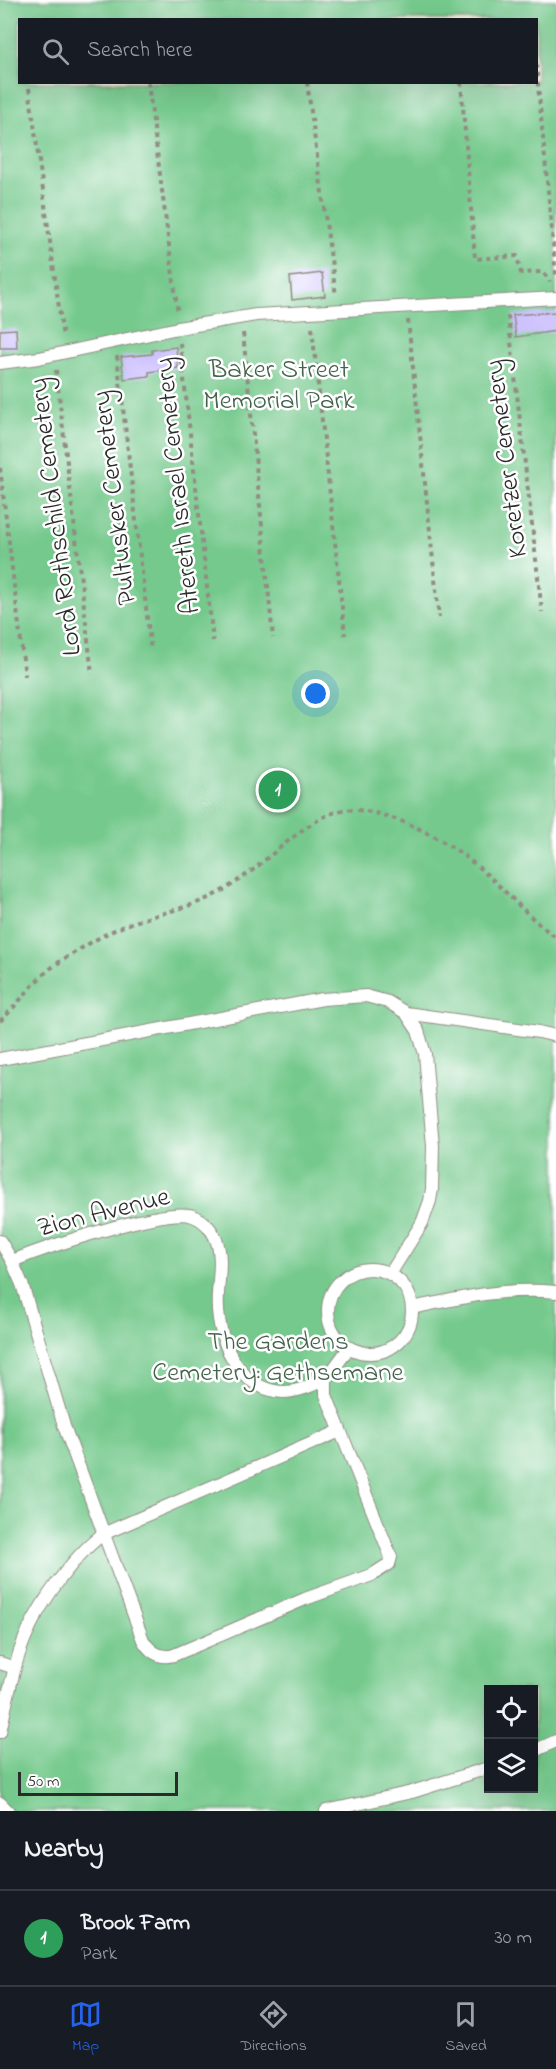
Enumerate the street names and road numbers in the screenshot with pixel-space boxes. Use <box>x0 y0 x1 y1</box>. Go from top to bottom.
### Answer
street label: Atereth Israel Cemetery <box>146 355 211 616</box>
street label: Koretzer Cemetery <box>476 357 539 560</box>
street label: Lord Rothschild Cemetery <box>20 376 93 658</box>
street label: Pultusker Cemetery <box>83 388 148 607</box>
street label: Zion Avenue <box>33 1178 175 1249</box>

